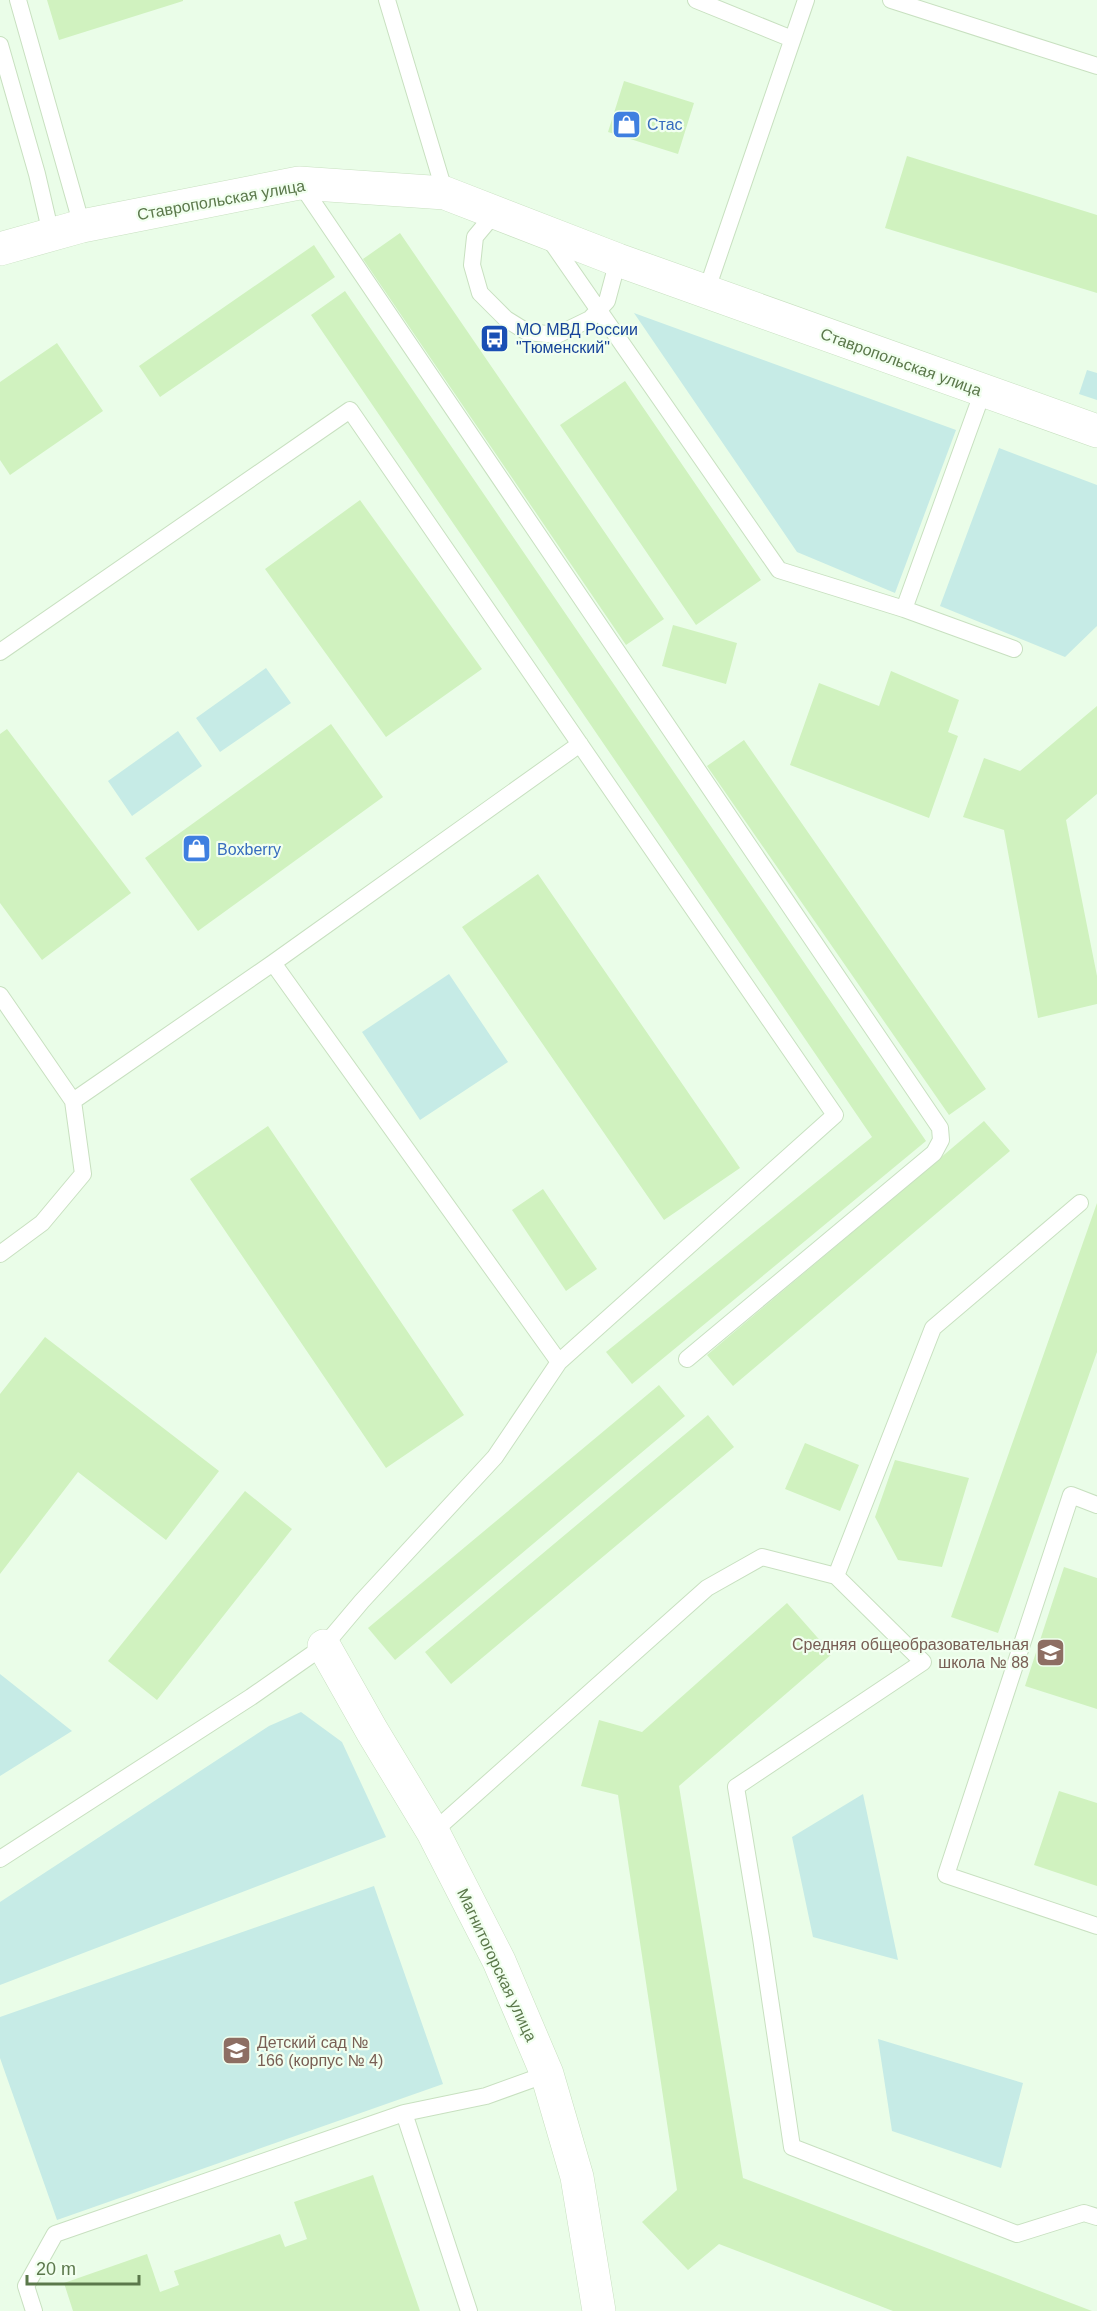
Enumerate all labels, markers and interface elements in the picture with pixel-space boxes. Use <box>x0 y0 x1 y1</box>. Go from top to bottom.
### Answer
shop icon: Стас <box>610 108 642 140</box>
place label: Стас <box>647 116 683 133</box>
street label: Ставропольская улица <box>136 177 306 223</box>
place label: МО МВД России "Тюменский" <box>516 321 638 356</box>
bus stop icon: МО МВД России "Тюменский" <box>479 322 511 354</box>
street label: Ставропольская улица <box>818 325 984 399</box>
shop icon: Boxberry <box>180 833 212 865</box>
place label: Boxberry <box>217 841 281 858</box>
place label: Средняя общеобразовательная школа № 88 <box>792 1636 1029 1671</box>
school or university icon: Средняя общеобразовательная школа № 88 <box>1034 1637 1066 1669</box>
street label: Магнитогорская улица <box>454 1886 540 2044</box>
place label: Детский сад № 166 (корпус № 4) <box>257 2034 383 2069</box>
school or university icon: Детский сад № 166 (корпус № 4) <box>220 2035 252 2067</box>
scale bar <box>27 2248 140 2286</box>
text: 20 m <box>36 2259 76 2279</box>

